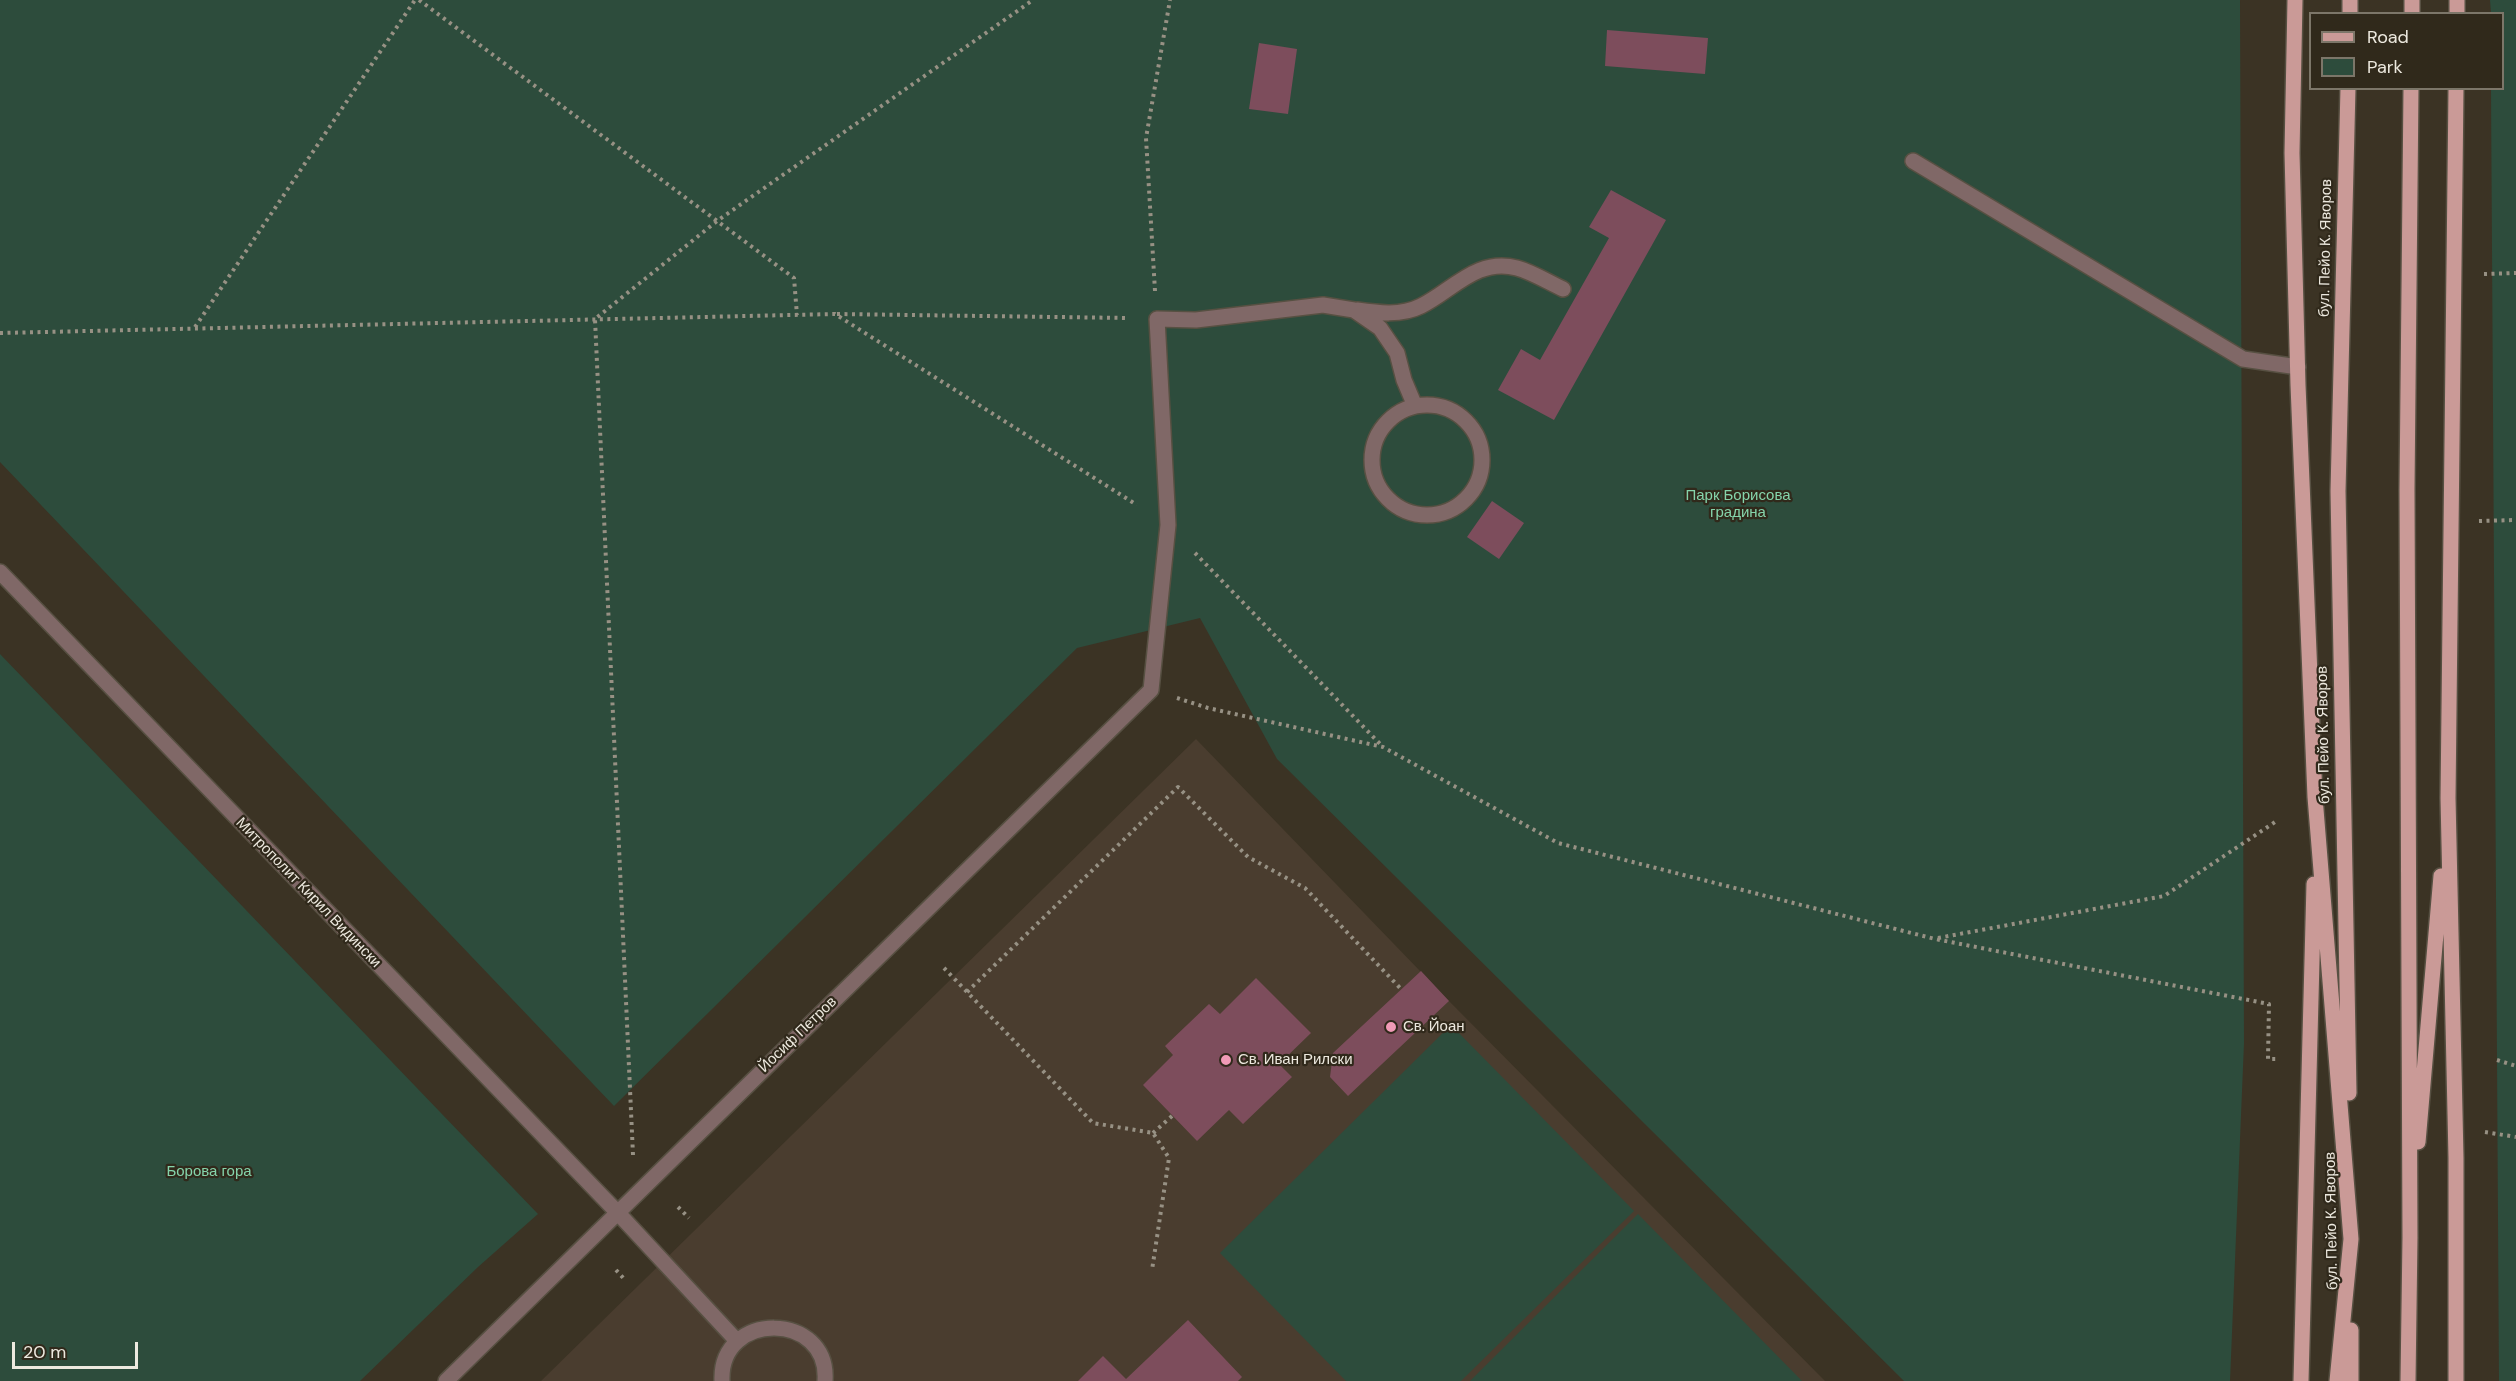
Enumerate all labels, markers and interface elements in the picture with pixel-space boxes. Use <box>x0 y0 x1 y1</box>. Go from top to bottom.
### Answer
legend <box>2309 12 2504 90</box>
text: Road <box>2367 25 2409 49</box>
text: Park <box>2367 55 2403 79</box>
street label: бул. Пейо К. Яворов <box>2316 179 2336 317</box>
park label: Парк Борисова градина <box>1685 487 1791 522</box>
street label: бул. Пейо К. Яворов <box>2314 666 2334 804</box>
street label: Митрополит Кирил Видински <box>232 814 384 972</box>
street label: Йосиф Петров <box>755 993 841 1077</box>
place label: Св. Йоан <box>1403 1018 1465 1036</box>
marker: Св. Йоан <box>1384 1020 1398 1034</box>
place label: Св. Иван Рилски <box>1238 1051 1353 1069</box>
marker: Св. Иван Рилски <box>1219 1053 1233 1067</box>
street label: бул. Пейо К. Яворов <box>2322 1152 2342 1290</box>
park label: Борова гора <box>166 1163 252 1181</box>
scale bar <box>15 1330 141 1368</box>
text: 20 m <box>23 1340 66 1364</box>

